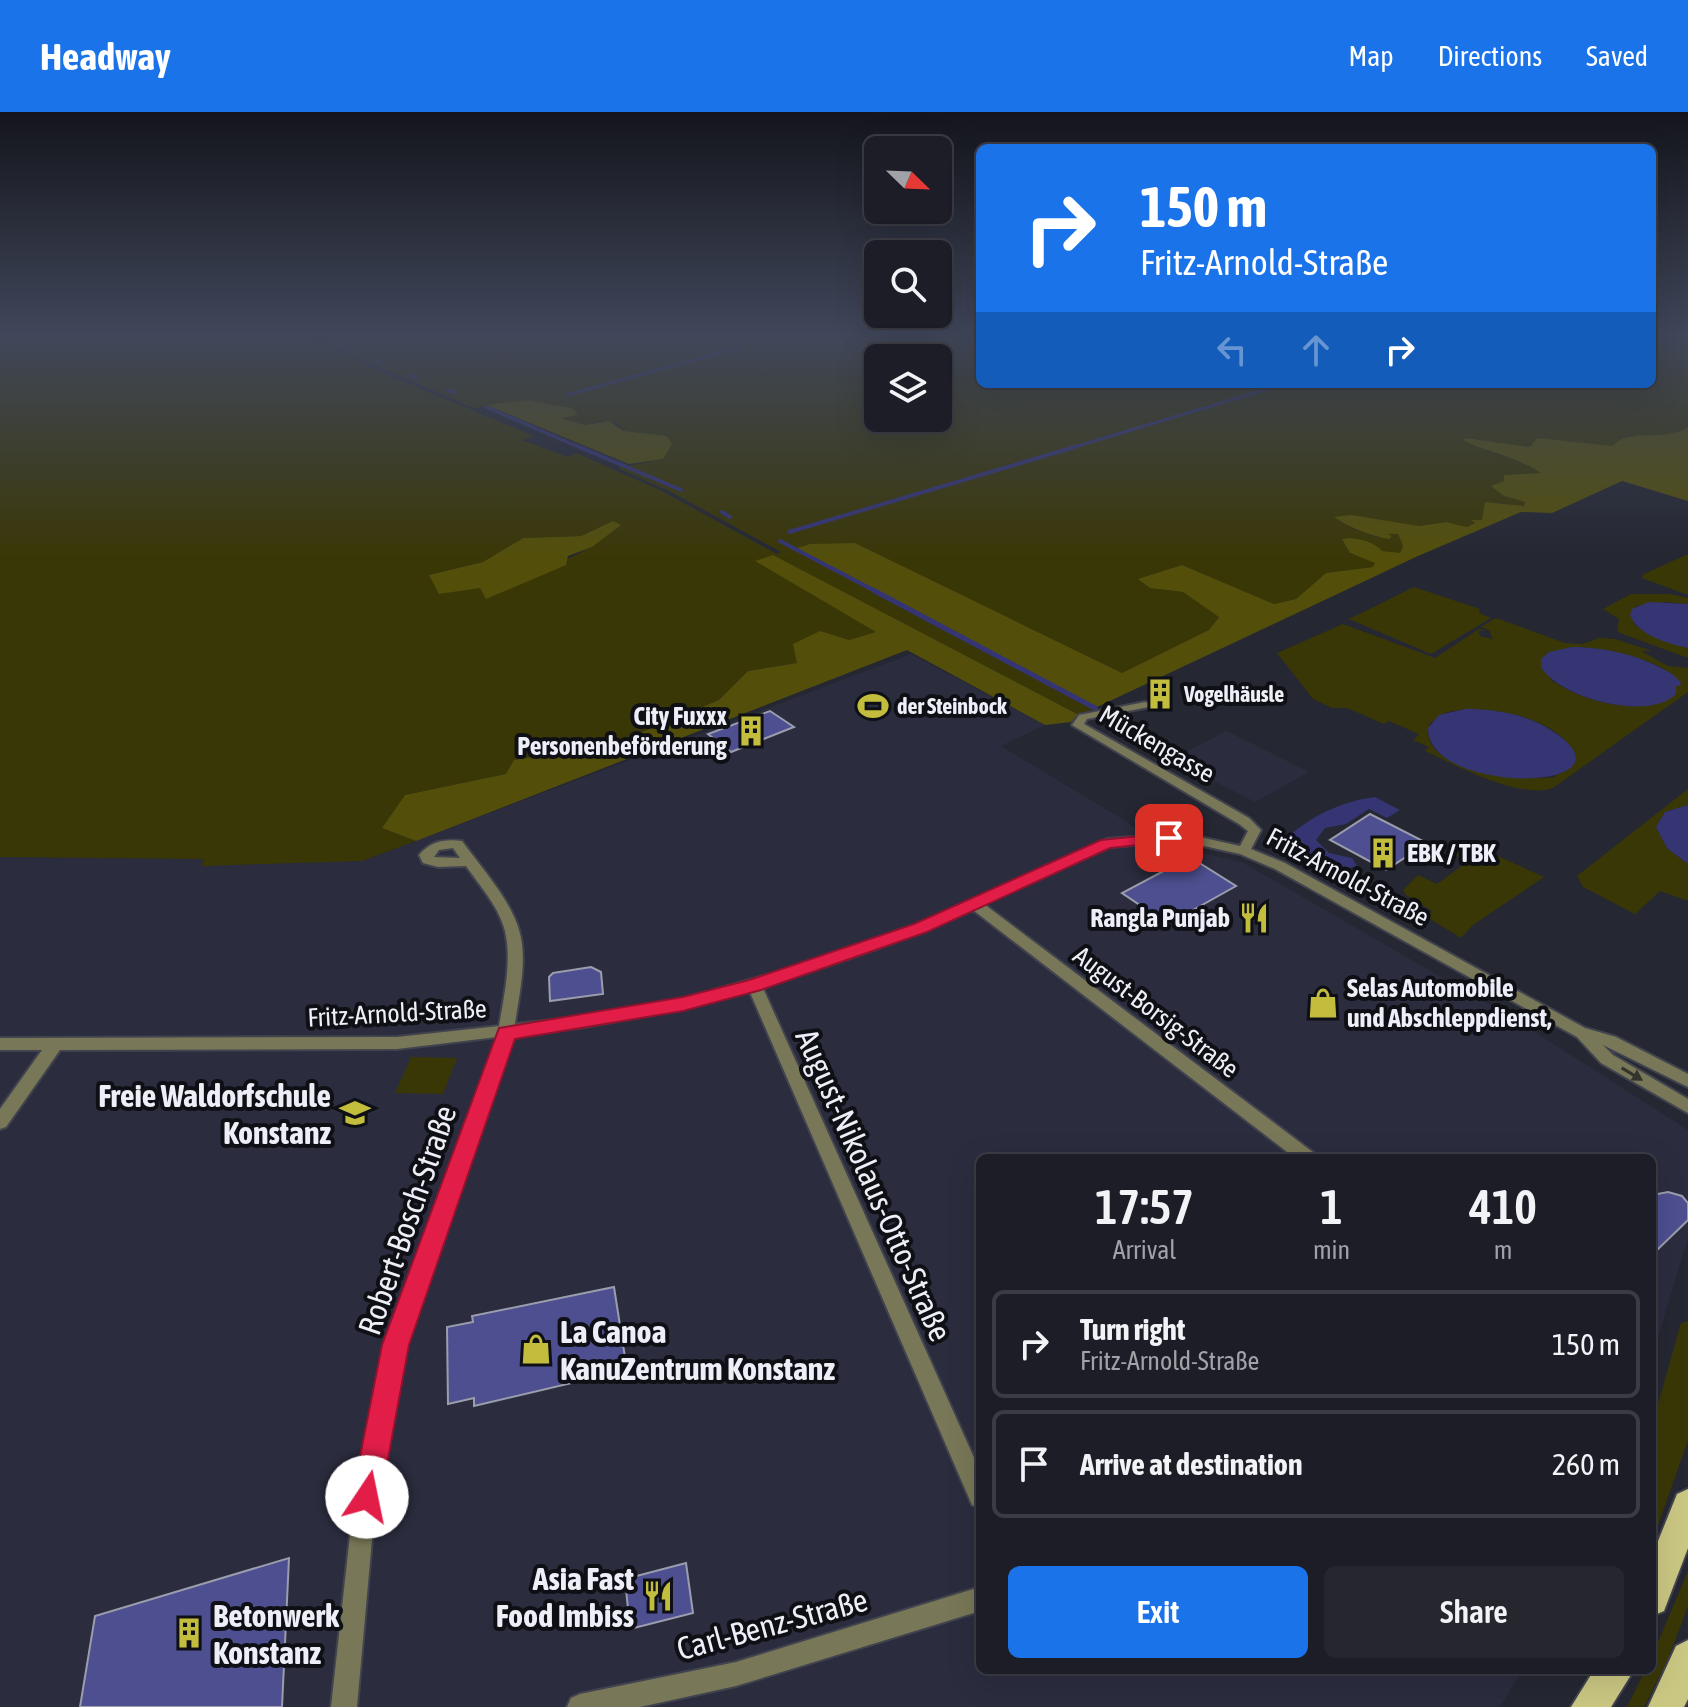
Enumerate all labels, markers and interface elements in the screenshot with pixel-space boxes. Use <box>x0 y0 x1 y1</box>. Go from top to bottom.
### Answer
text: Headway <box>40 35 171 78</box>
text: Map <box>1349 40 1394 72</box>
text: Directions <box>1438 40 1542 72</box>
text: Saved <box>1586 40 1648 72</box>
north arrow <box>864 136 952 224</box>
map controls <box>864 136 952 432</box>
text: 150 m <box>1140 175 1267 239</box>
icon: right <box>1008 176 1112 280</box>
button: search <box>864 240 952 328</box>
text: Fritz-Arnold-Straße <box>1140 241 1388 283</box>
icon: left <box>1210 328 1254 372</box>
icon: ahead <box>1294 328 1338 372</box>
icon: right <box>1378 328 1422 372</box>
button: layers <box>864 344 952 432</box>
building icon: Vogelhäusle <box>1143 677 1177 711</box>
place label: Vogelhäusle <box>1183 681 1284 707</box>
sports icon: der Steinbock <box>856 689 890 723</box>
place label: der Steinbock <box>897 693 1007 719</box>
street label: Mückengasse <box>1094 699 1220 789</box>
place label: City Fuxxx Personenbeförderung <box>517 701 728 761</box>
building icon: City Fuxxx Personenbeförderung <box>734 714 768 748</box>
pin <box>1135 804 1203 872</box>
icon: arrive <box>1147 816 1191 860</box>
street label: Fritz-Arnold-Straße <box>1262 822 1434 932</box>
building icon: EBK / TBK <box>1366 836 1400 870</box>
place label: EBK / TBK <box>1407 838 1496 868</box>
restaurant icon: Rangla Punjab <box>1237 901 1271 935</box>
place label: Rangla Punjab <box>1090 903 1230 933</box>
street label: August-Borsig-Straße <box>1068 940 1244 1084</box>
place label: Selas Automobile und Abschleppdienst, <box>1347 973 1552 1033</box>
shop icon: Selas Automobile und Abschleppdienst, <box>1306 986 1340 1020</box>
street label: Fritz-Arnold-Straße <box>307 993 487 1033</box>
street label: August-Nikolaus-Otto-Straße <box>788 1023 960 1347</box>
one-way arrow <box>1621 1067 1643 1081</box>
place label: Freie Waldorfschule Konstanz <box>98 1077 331 1151</box>
school or university icon: Freie Waldorfschule Konstanz <box>338 1096 372 1130</box>
street label: Robert-Bosch-Straße <box>350 1101 464 1339</box>
text: 17:57 <box>1095 1179 1194 1234</box>
text: 1 <box>1320 1179 1343 1234</box>
text: 410 <box>1469 1179 1537 1234</box>
text: Arrival <box>1113 1235 1176 1265</box>
text: min <box>1313 1235 1350 1265</box>
text: m <box>1494 1235 1512 1265</box>
text: Turn right <box>1080 1312 1186 1346</box>
place label: La Canoa KanuZentrum Konstanz <box>560 1313 835 1387</box>
icon: right <box>1012 1322 1056 1366</box>
text: 150 m <box>1552 1327 1620 1361</box>
shop icon: La Canoa KanuZentrum Konstanz <box>519 1332 553 1366</box>
text: Fritz-Arnold-Straße <box>1080 1346 1259 1376</box>
icon: arrive <box>1012 1442 1056 1486</box>
text: Arrive at destination <box>1080 1447 1302 1481</box>
text: 260 m <box>1552 1447 1620 1481</box>
position arrow <box>325 1455 409 1539</box>
place label: Asia Fast Food Imbiss <box>496 1560 635 1634</box>
button: Exit <box>1008 1566 1308 1658</box>
button: Share <box>1324 1566 1624 1658</box>
restaurant icon: Asia Fast Food Imbiss <box>641 1579 675 1613</box>
street label: Carl-Benz-Straße <box>673 1581 871 1667</box>
place label: Betonwerk Konstanz <box>213 1597 340 1671</box>
building icon: Betonwerk Konstanz <box>172 1616 206 1650</box>

